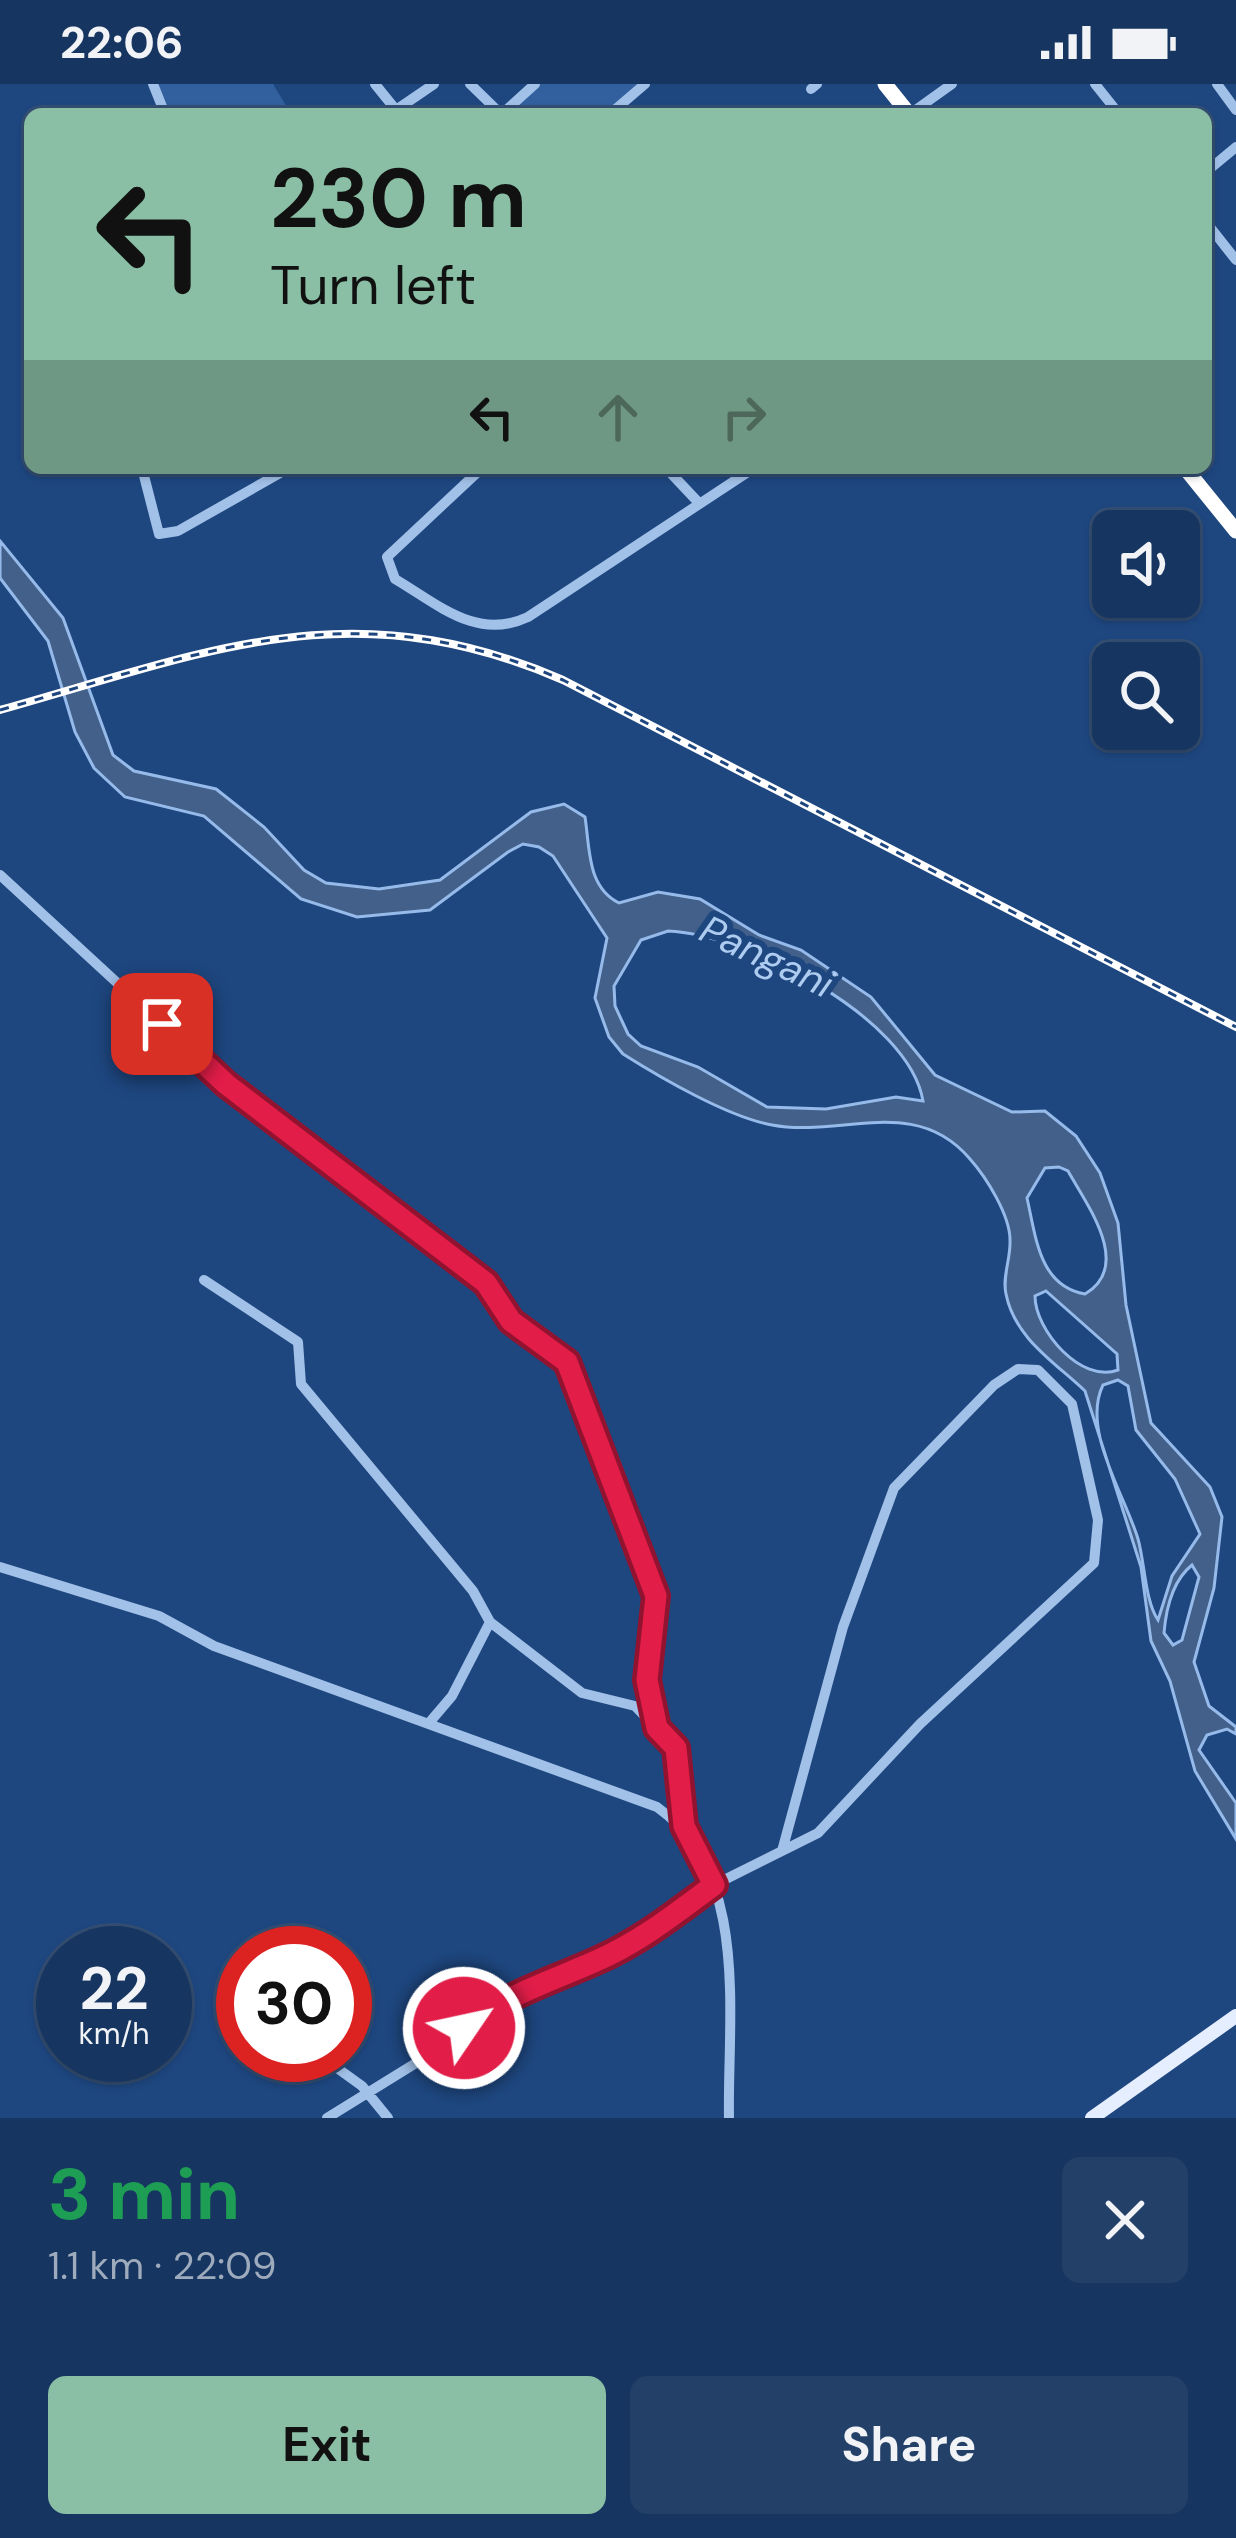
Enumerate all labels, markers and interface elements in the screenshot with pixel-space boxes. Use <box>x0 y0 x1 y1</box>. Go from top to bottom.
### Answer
text: 22:06 <box>60 13 184 72</box>
text: 230 m <box>270 144 527 253</box>
icon: left <box>72 156 228 312</box>
text: Turn left <box>270 250 476 321</box>
icon: left <box>459 384 525 450</box>
icon: ahead <box>585 384 651 450</box>
icon: right <box>711 384 777 450</box>
map controls <box>1092 510 1200 750</box>
button: sound <box>1092 510 1200 618</box>
button: search <box>1092 642 1200 750</box>
water label: Pangani <box>692 903 842 1010</box>
pin <box>111 973 213 1075</box>
icon: arrive <box>129 991 195 1057</box>
speed limit sign: 30 <box>216 1926 372 2082</box>
text: 22 <box>79 1949 149 2028</box>
position arrow <box>401 1965 527 2091</box>
text: km/h <box>79 2014 149 2053</box>
text: 3 min <box>48 2148 240 2241</box>
button: close <box>1062 2157 1188 2283</box>
text: 1.1 km · 22:09 <box>48 2240 276 2291</box>
button: Exit <box>48 2376 606 2514</box>
button: Share <box>630 2376 1188 2514</box>

